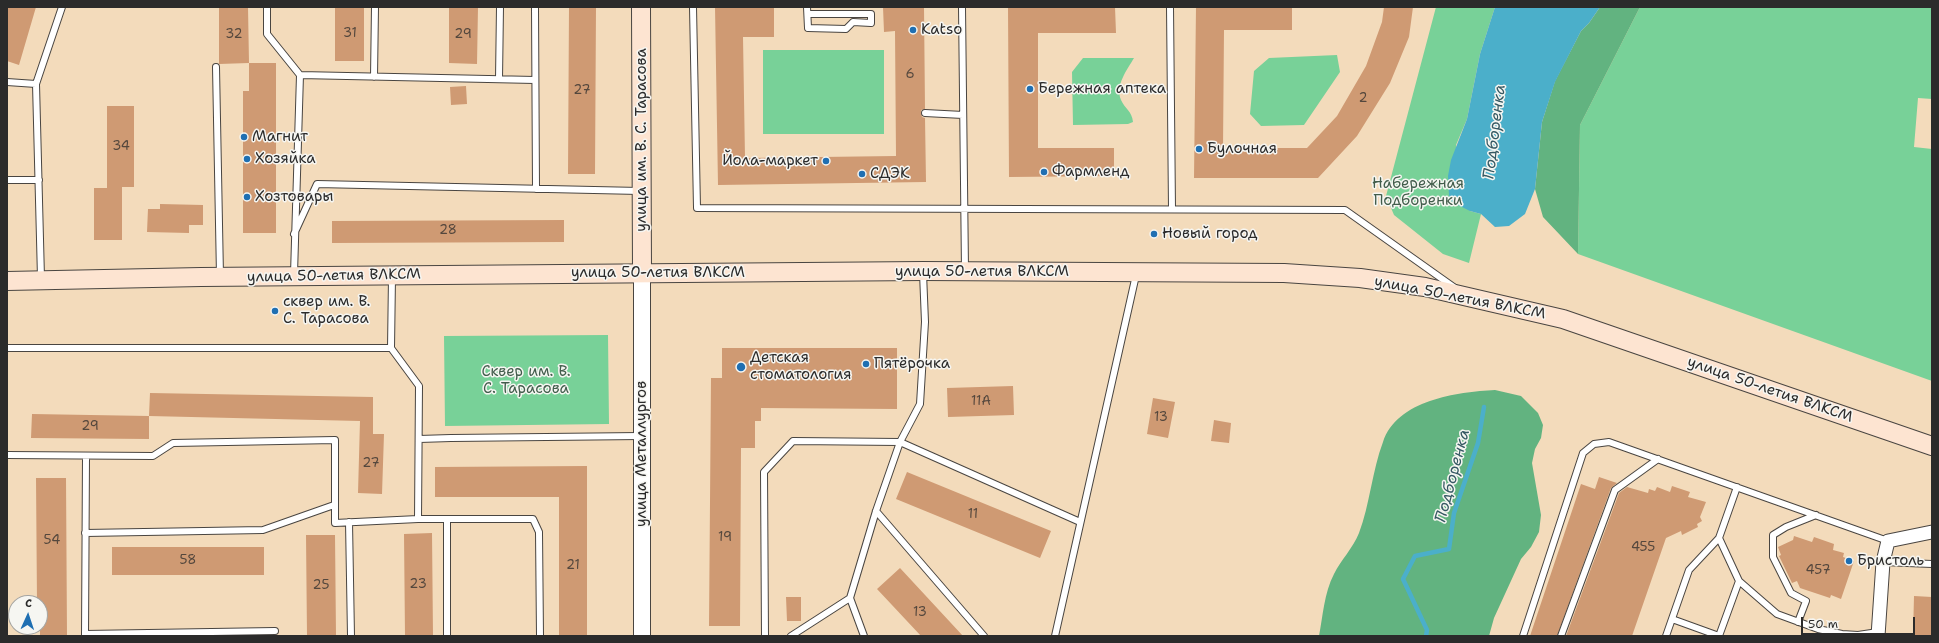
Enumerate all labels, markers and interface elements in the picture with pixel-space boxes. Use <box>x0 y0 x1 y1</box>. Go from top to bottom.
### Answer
place label: Katso <box>921 21 962 39</box>
marker: Katso <box>908 25 918 35</box>
house number: 31 <box>343 26 357 42</box>
house number: 32 <box>225 27 243 43</box>
house number: 29 <box>454 27 472 43</box>
street label: улица им. В. С. Тарасова <box>633 48 651 232</box>
house number: 6 <box>905 67 915 83</box>
place label: Бережная аптека <box>1038 80 1166 98</box>
house number: 27 <box>573 83 591 99</box>
water label: Подборенка <box>1480 83 1510 181</box>
marker: Бережная аптека <box>1025 84 1035 94</box>
house number: 2 <box>1358 91 1368 107</box>
place label: Магнит <box>252 128 308 146</box>
marker: Магнит <box>239 132 249 142</box>
house number: 34 <box>112 139 130 155</box>
place label: Булочная <box>1207 140 1277 158</box>
marker: Булочная <box>1194 144 1204 154</box>
place label: Хозяйка <box>255 150 316 168</box>
place label: Йола-маркет <box>722 152 818 170</box>
marker: Хозяйка <box>242 154 252 164</box>
marker: Йола-маркет <box>821 156 831 166</box>
place label: Фармленд <box>1052 163 1130 181</box>
place label: СДЭК <box>870 165 910 183</box>
marker: Фармленд <box>1039 167 1049 177</box>
marker: СДЭК <box>857 169 867 179</box>
park label: Набережная Подборенки <box>1372 175 1464 210</box>
place label: Хозтовары <box>255 188 333 206</box>
marker: Хозтовары <box>242 192 252 202</box>
house number: 28 <box>439 223 457 239</box>
place label: Новый город <box>1162 225 1258 243</box>
marker: Новый город <box>1149 229 1159 239</box>
street label: улица 50-летия ВЛКСМ <box>895 263 1069 281</box>
street label: улица 50-летия ВЛКСМ <box>571 264 745 282</box>
street label: улица 50-летия ВЛКСМ <box>247 265 421 287</box>
street label: улица 50-летия ВЛКСМ <box>1373 273 1547 323</box>
place label: сквер им. В. С. Тарасова <box>283 293 370 328</box>
marker: сквер им. В. С. Тарасова <box>270 306 280 316</box>
place label: Детская стоматология <box>750 349 852 384</box>
street label: улица 50-летия ВЛКСМ <box>1685 353 1855 427</box>
place label: Пятёрочка <box>874 355 950 373</box>
marker: Пятёрочка <box>861 359 871 369</box>
marker: Детская стоматология <box>735 361 747 373</box>
park label: Сквер им. В. С. Тарасова <box>481 363 571 398</box>
street label: улица Металлургов <box>633 381 651 527</box>
house number: 11А <box>971 394 991 410</box>
house number: 13 <box>1154 410 1168 426</box>
house number: 29 <box>81 419 99 435</box>
water label: Подборенка <box>1431 427 1475 525</box>
house number: 27 <box>362 456 380 472</box>
house number: 11 <box>968 507 978 523</box>
house number: 19 <box>718 530 732 546</box>
house number: 54 <box>44 533 60 549</box>
house number: 455 <box>1631 540 1655 556</box>
place label: Бристоль <box>1857 552 1924 570</box>
house number: 58 <box>180 553 196 569</box>
marker: Бристоль <box>1844 556 1854 566</box>
house number: 21 <box>566 558 580 574</box>
house number: 457 <box>1805 563 1831 579</box>
house number: 23 <box>409 577 427 593</box>
house number: 25 <box>313 578 329 594</box>
north arrow <box>8 595 48 635</box>
text: С <box>25 596 32 611</box>
house number: 13 <box>913 605 927 621</box>
scale bar <box>1803 609 1917 635</box>
text: 50 m <box>1808 616 1838 632</box>

